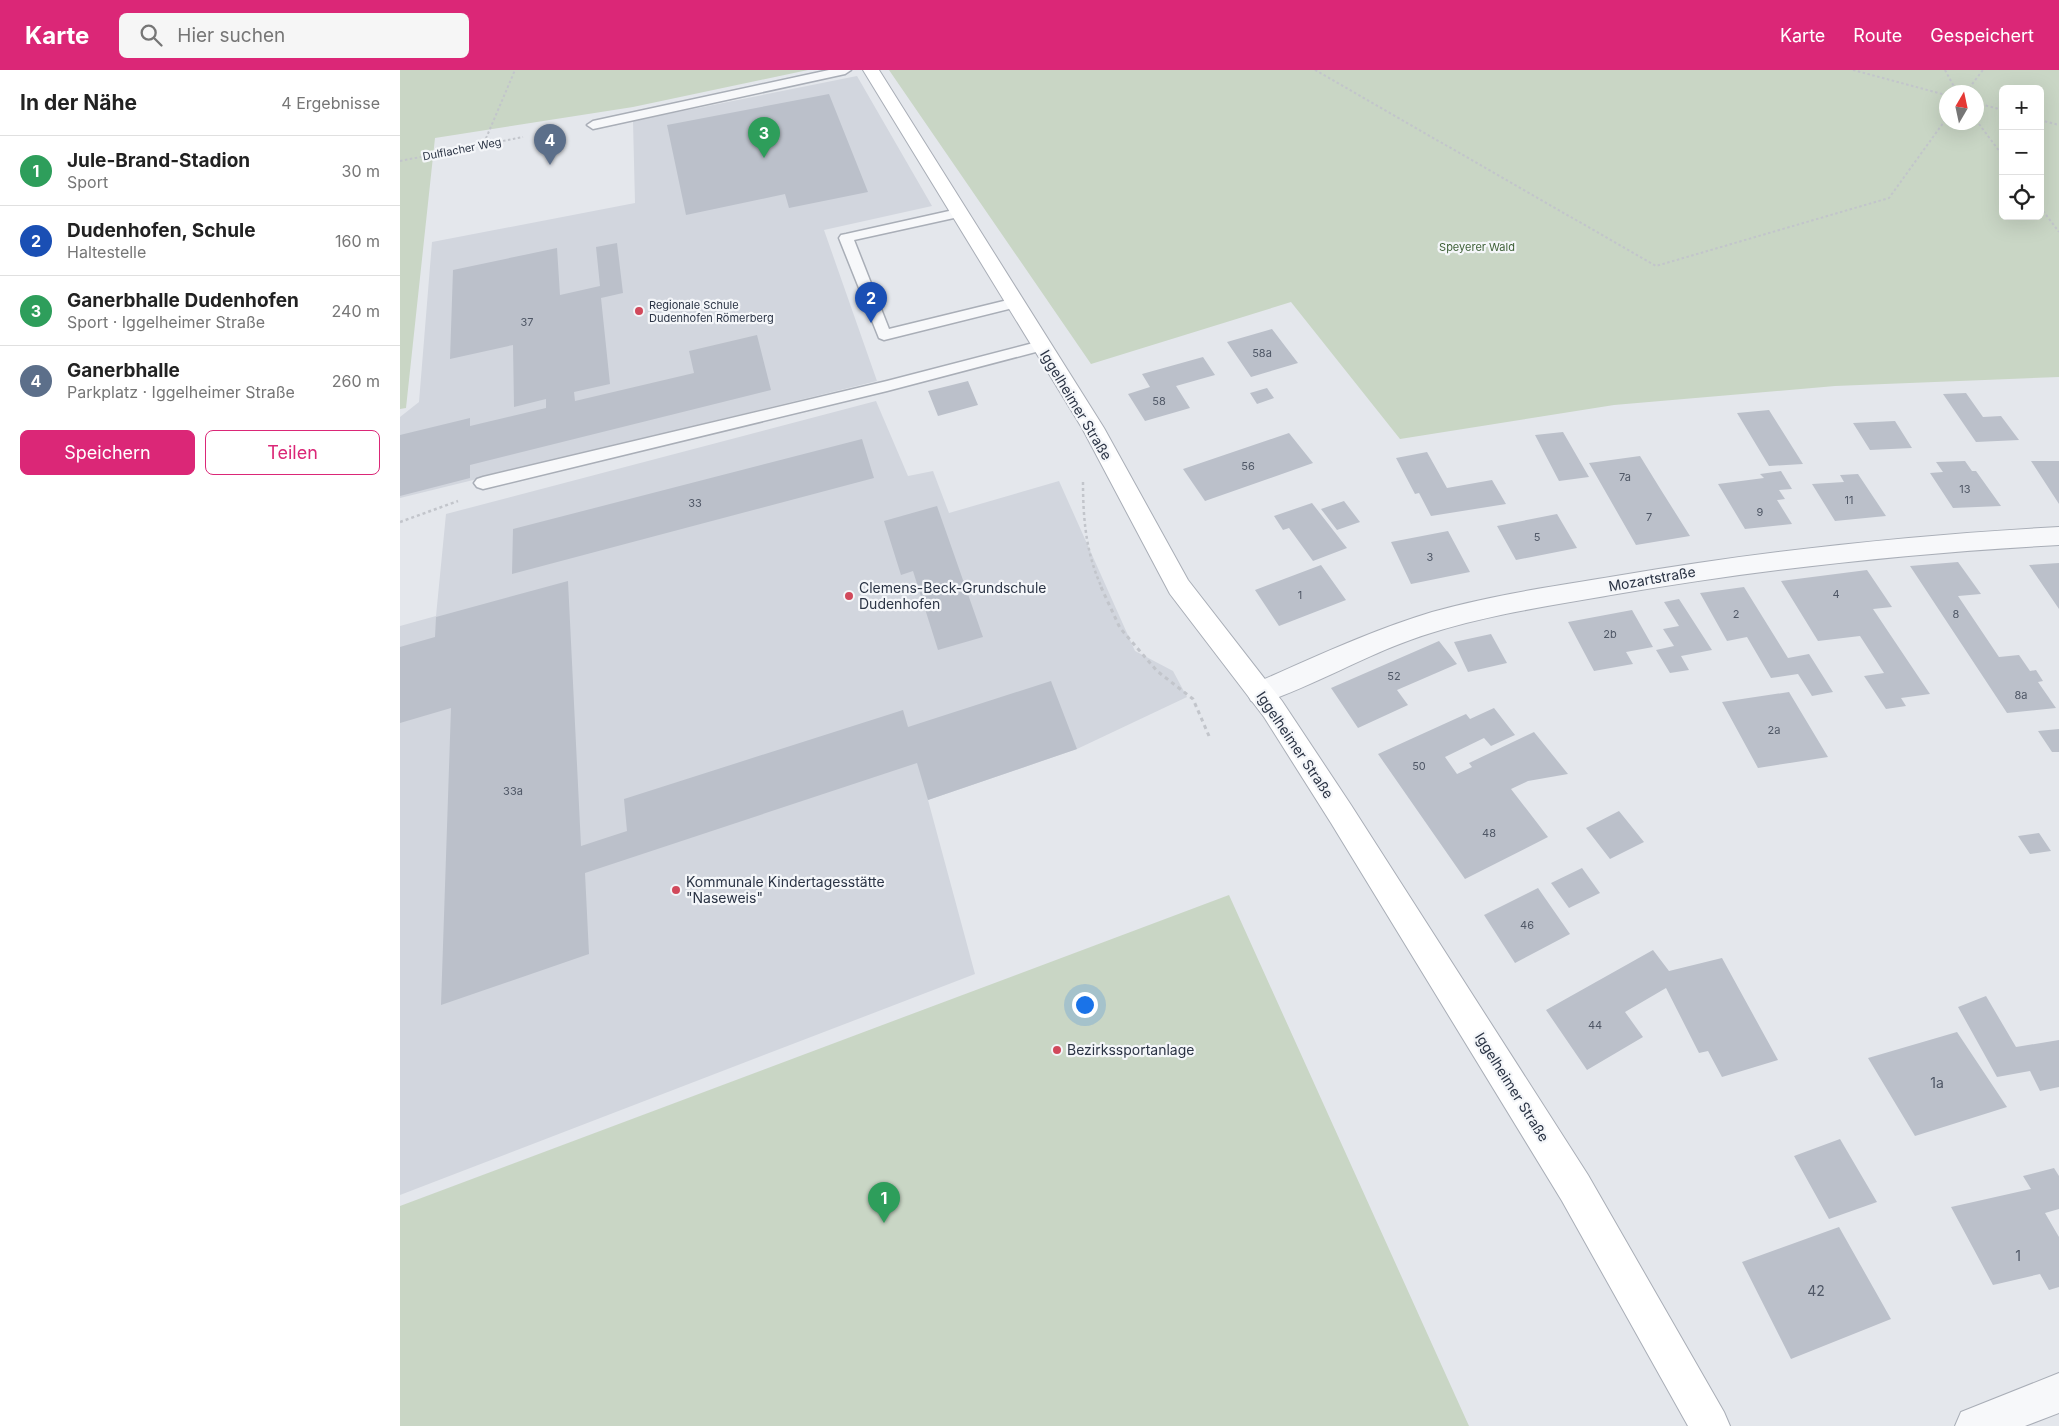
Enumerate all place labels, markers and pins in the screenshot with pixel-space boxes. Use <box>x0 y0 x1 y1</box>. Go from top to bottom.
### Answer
pin: 3 <box>748 117 780 158</box>
pin: 4 <box>534 124 566 165</box>
pin: 2 <box>855 282 887 323</box>
place label: Regionale Schule Dudenhofen Römerberg <box>649 298 774 325</box>
marker: Regionale Schule Dudenhofen Römerberg <box>633 305 645 317</box>
place label: Clemens-Beck-Grundschule Dudenhofen <box>859 579 1046 612</box>
marker: Clemens-Beck-Grundschule Dudenhofen <box>843 590 855 602</box>
place label: Kommunale Kindertagesstätte "Naseweis" <box>686 873 885 906</box>
marker: Kommunale Kindertagesstätte "Naseweis" <box>670 884 682 896</box>
place label: Bezirkssportanlage <box>1067 1041 1194 1058</box>
marker: Bezirkssportanlage <box>1051 1044 1063 1056</box>
pin: 1 <box>868 1182 900 1223</box>

